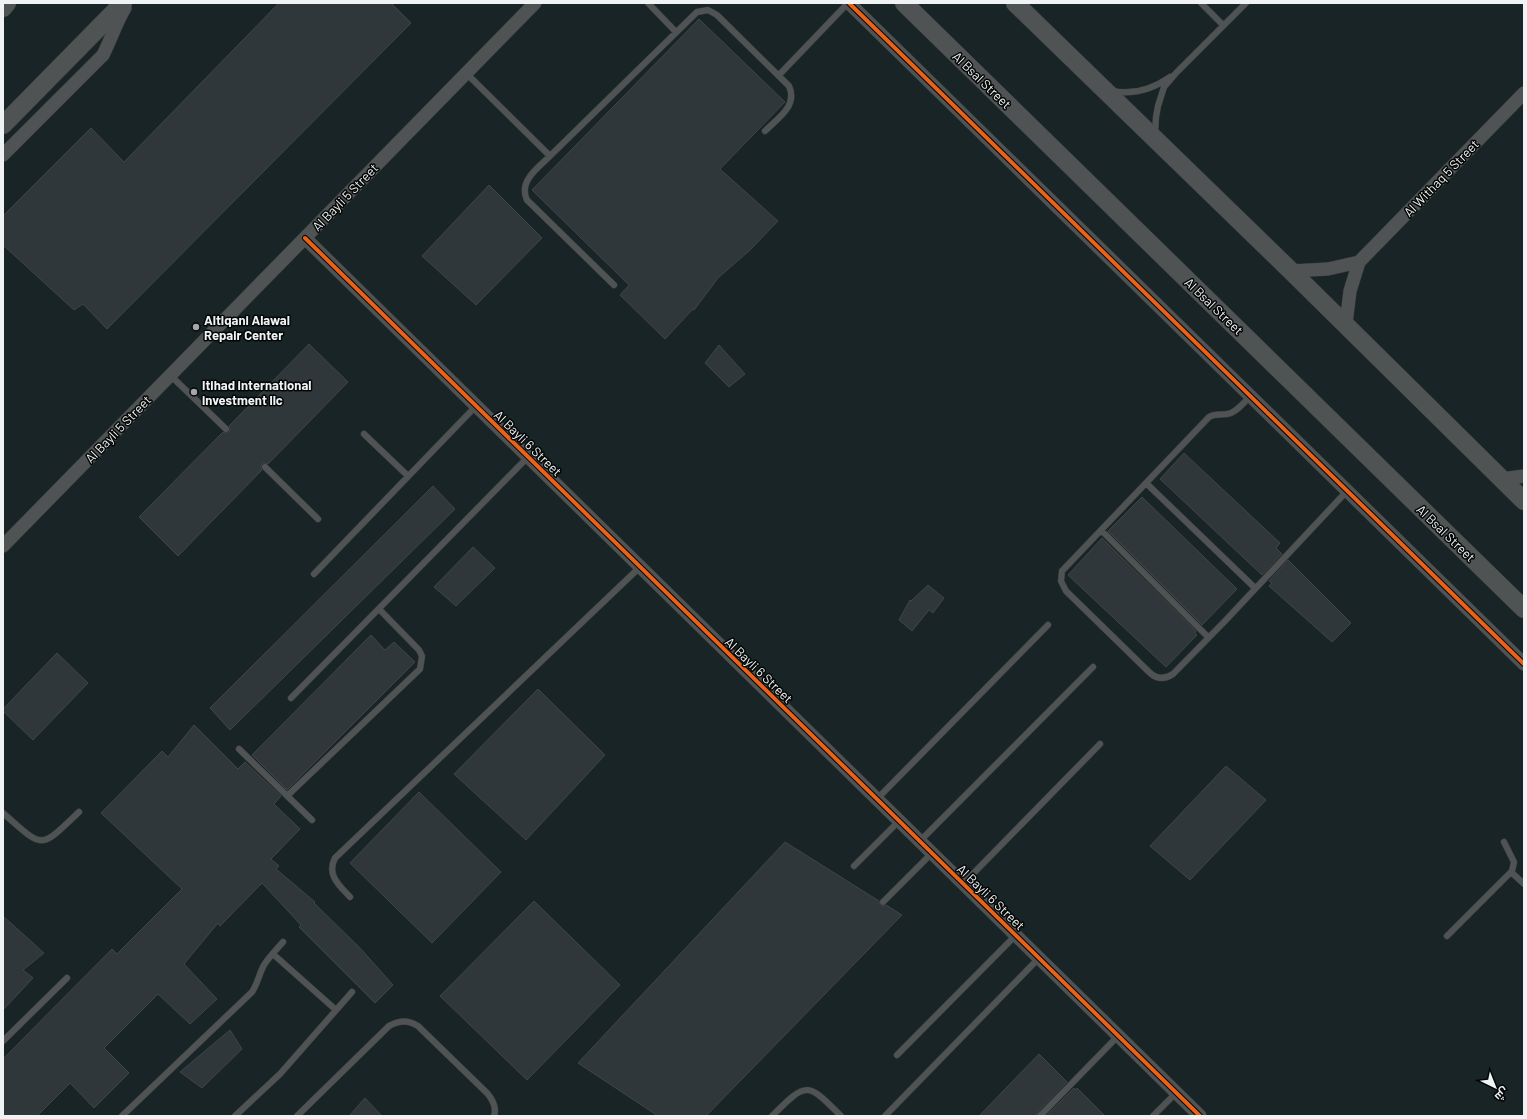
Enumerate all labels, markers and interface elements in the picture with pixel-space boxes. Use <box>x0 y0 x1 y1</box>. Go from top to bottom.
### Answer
street label: Al Bsal Street <box>949 48 1015 112</box>
street label: Al Withaq 5 Street <box>1400 136 1482 220</box>
street label: Al Bayli 5 Street <box>309 160 381 234</box>
street label: Al Bsal Street <box>1181 274 1247 338</box>
place label: Altiqani Alawal Repair Center <box>204 312 290 343</box>
marker: Altiqani Alawal Repair Center <box>191 322 201 332</box>
place label: Itihad international investment llc <box>202 377 311 408</box>
marker: Itihad international investment llc <box>189 387 199 397</box>
street label: Al Bayli 5 Street <box>82 392 154 466</box>
street label: Al Bayli 6 Street <box>491 407 565 479</box>
street label: Al Bsal Street <box>1413 501 1479 565</box>
street label: Al Bayli 6 Street <box>722 634 796 706</box>
street label: Al Bayli 6 Street <box>954 861 1028 933</box>
north arrow <box>1475 1067 1515 1107</box>
text: ش <box>1492 1084 1512 1104</box>

